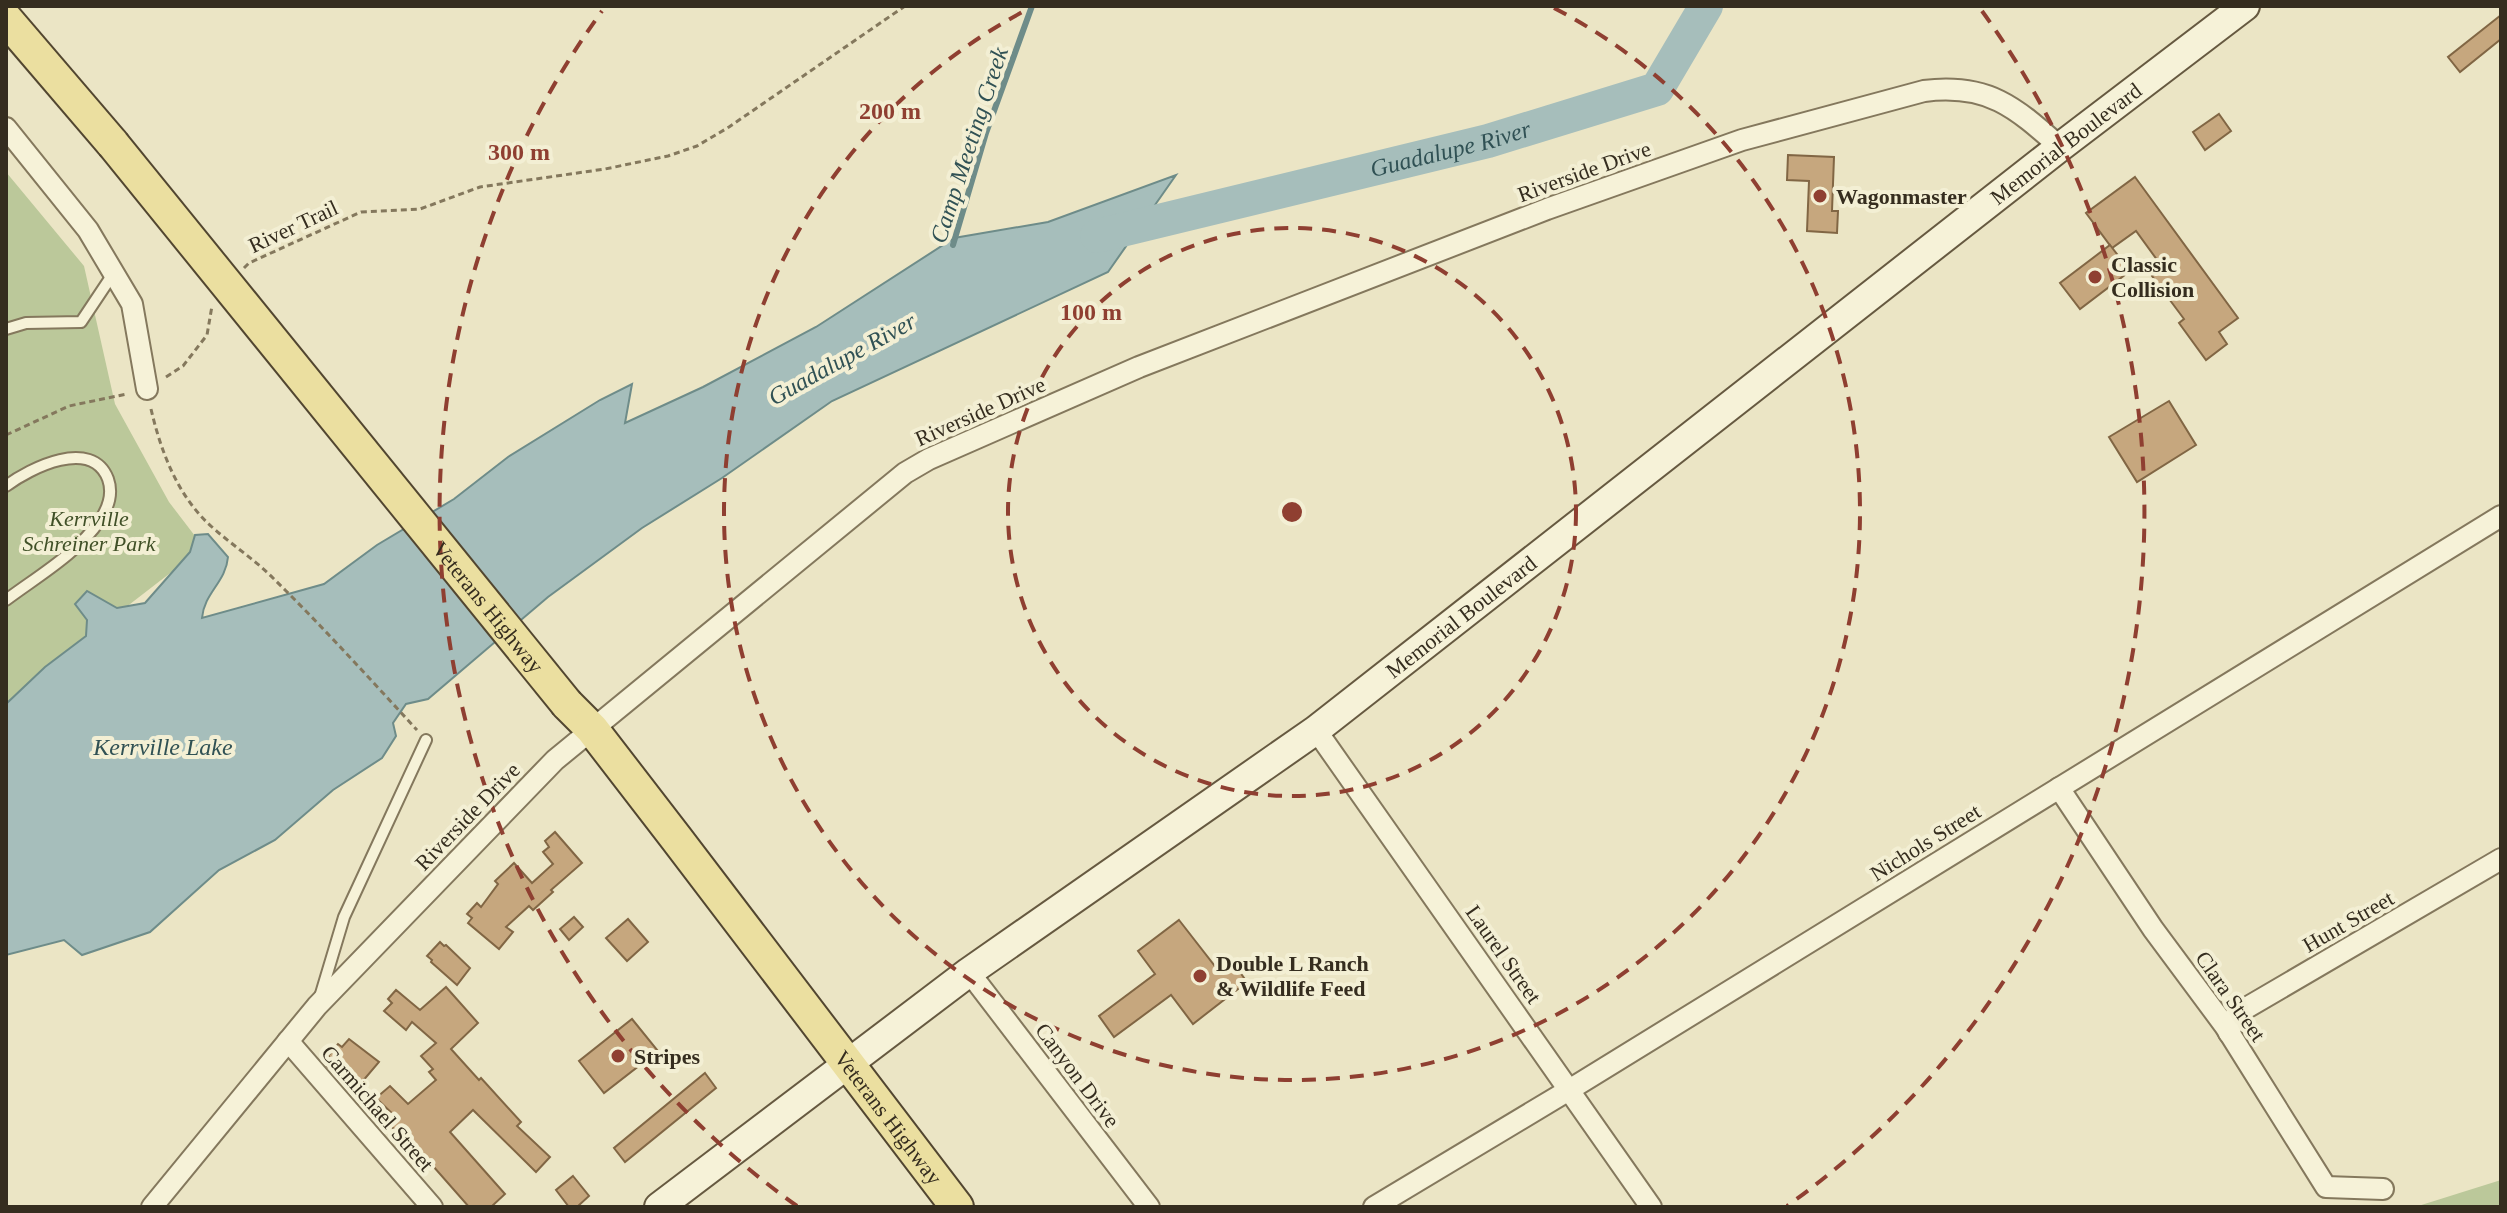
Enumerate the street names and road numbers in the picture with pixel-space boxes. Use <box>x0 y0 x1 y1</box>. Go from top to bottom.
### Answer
street label: Memorial Boulevard <box>1985 78 2146 210</box>
street label: Riverside Drive <box>1514 136 1654 207</box>
street label: River Trail <box>244 195 342 258</box>
street label: Riverside Drive <box>911 372 1049 451</box>
street label: Veterans Highway <box>427 537 549 678</box>
street label: Memorial Boulevard <box>1381 550 1541 684</box>
street label: Riverside Drive <box>410 757 525 875</box>
street label: Nichols Street <box>1866 799 1985 886</box>
street label: Hunt Street <box>2298 885 2398 957</box>
street label: Laurel Street <box>1461 900 1547 1008</box>
street label: Clara Street <box>2190 946 2271 1046</box>
street label: Canyon Drive <box>1030 1018 1125 1132</box>
street label: Carmichael Street <box>316 1040 439 1176</box>
street label: Veterans Highway <box>829 1046 947 1190</box>

